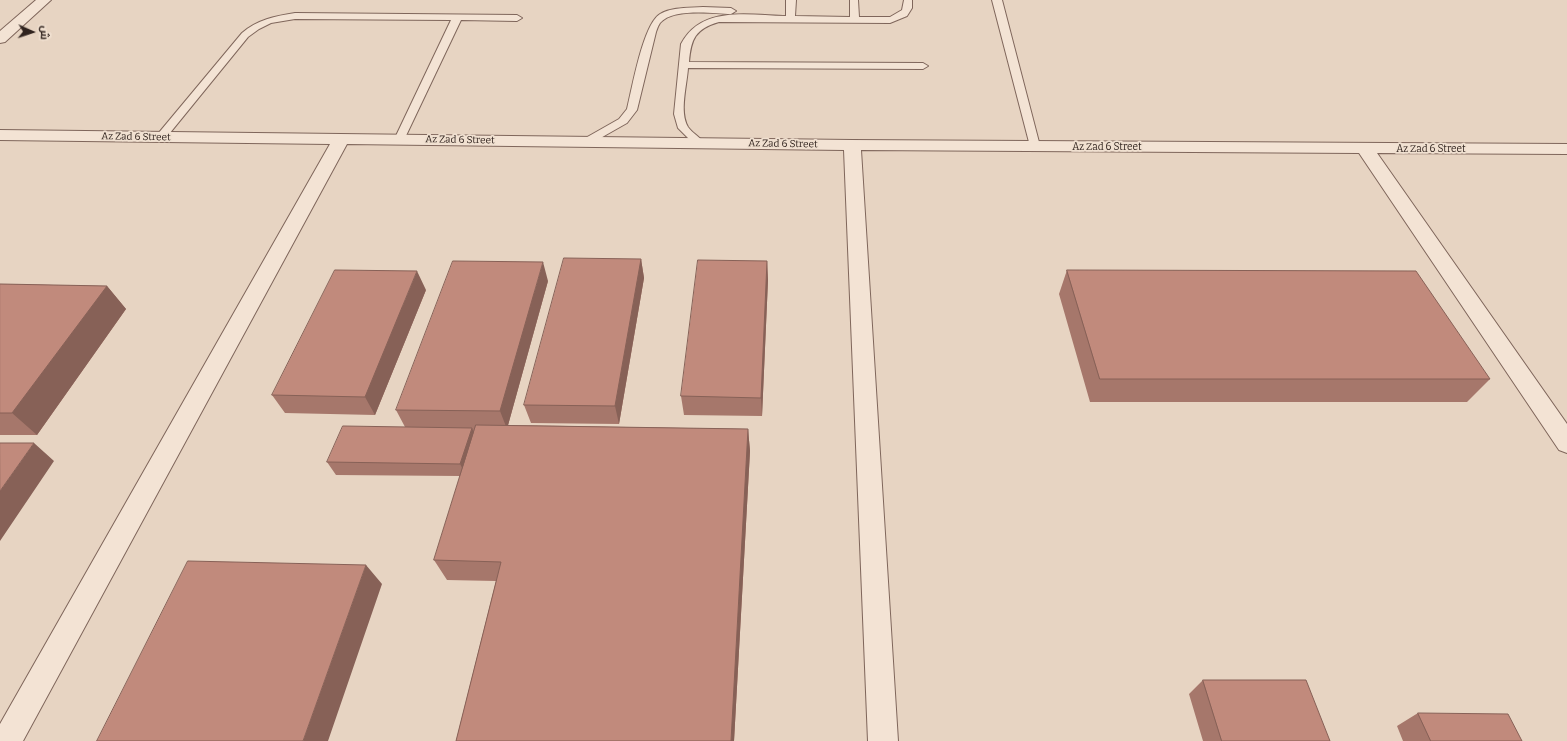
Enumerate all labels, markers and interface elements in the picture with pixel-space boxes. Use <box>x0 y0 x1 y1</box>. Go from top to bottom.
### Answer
north arrow <box>12 12 52 52</box>
text: ش <box>38 25 51 40</box>
street label: Az Zad 6 Street <box>101 130 171 144</box>
street label: Az Zad 6 Street <box>425 133 495 147</box>
street label: Az Zad 6 Street <box>748 137 818 151</box>
street label: Az Zad 6 Street <box>1072 141 1142 153</box>
street label: Az Zad 6 Street <box>1396 143 1466 155</box>

